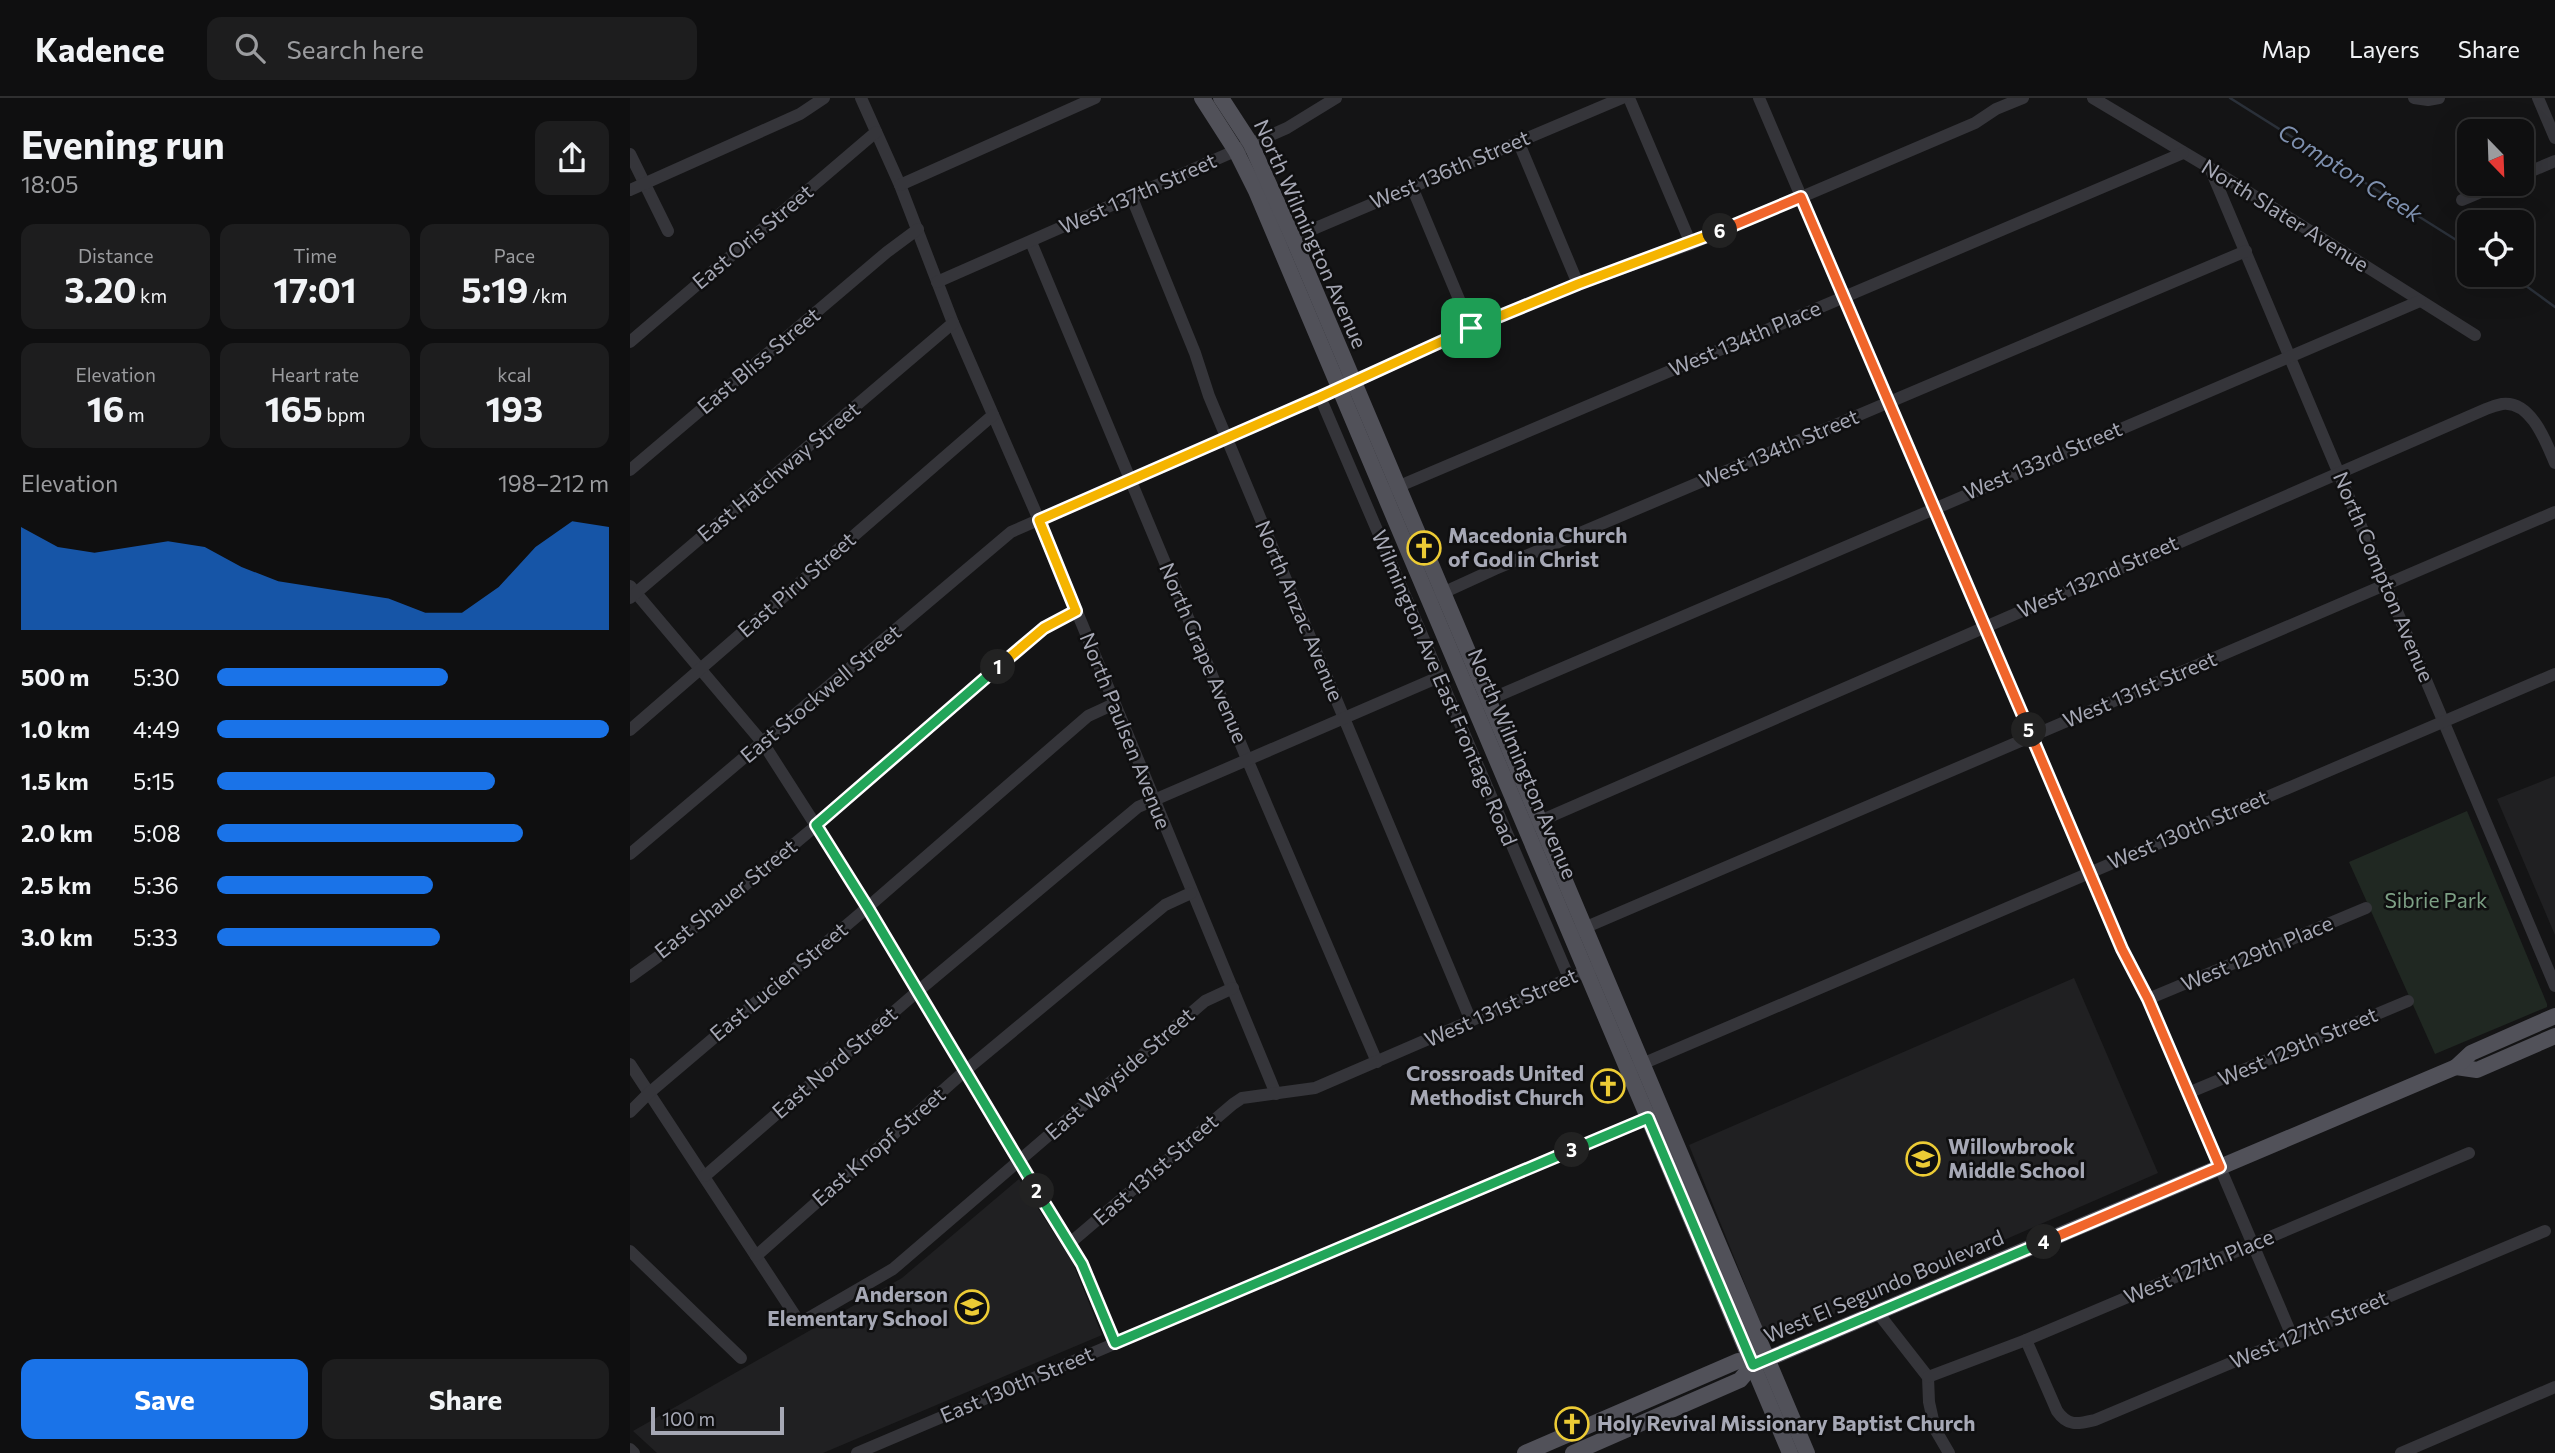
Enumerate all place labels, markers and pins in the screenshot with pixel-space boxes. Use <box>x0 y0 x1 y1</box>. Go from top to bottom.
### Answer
pin: 6 <box>1702 214 1738 248</box>
pin <box>1441 298 1501 358</box>
place label: Macedonia Church of God in Christ <box>1448 522 1627 571</box>
church icon: Macedonia Church of God in Christ <box>1405 529 1443 567</box>
pin: 1 <box>980 650 1016 684</box>
pin: 5 <box>2012 712 2046 748</box>
place label: Crossroads United Methodist Church <box>1406 1060 1584 1109</box>
church icon: Crossroads United Methodist Church <box>1589 1067 1627 1105</box>
pin: 3 <box>1555 1132 1590 1168</box>
place label: Willowbrook Middle School <box>1948 1133 2085 1182</box>
school or university icon: Willowbrook Middle School <box>1904 1140 1942 1178</box>
pin: 2 <box>1020 1174 1054 1208</box>
pin: 4 <box>2026 1224 2062 1260</box>
place label: Anderson Elementary School <box>767 1281 948 1330</box>
school or university icon: Anderson Elementary School <box>953 1288 991 1326</box>
church icon: Holy Revival Missionary Baptist Church <box>1553 1405 1591 1443</box>
place label: Holy Revival Missionary Baptist Church <box>1597 1410 1975 1435</box>

